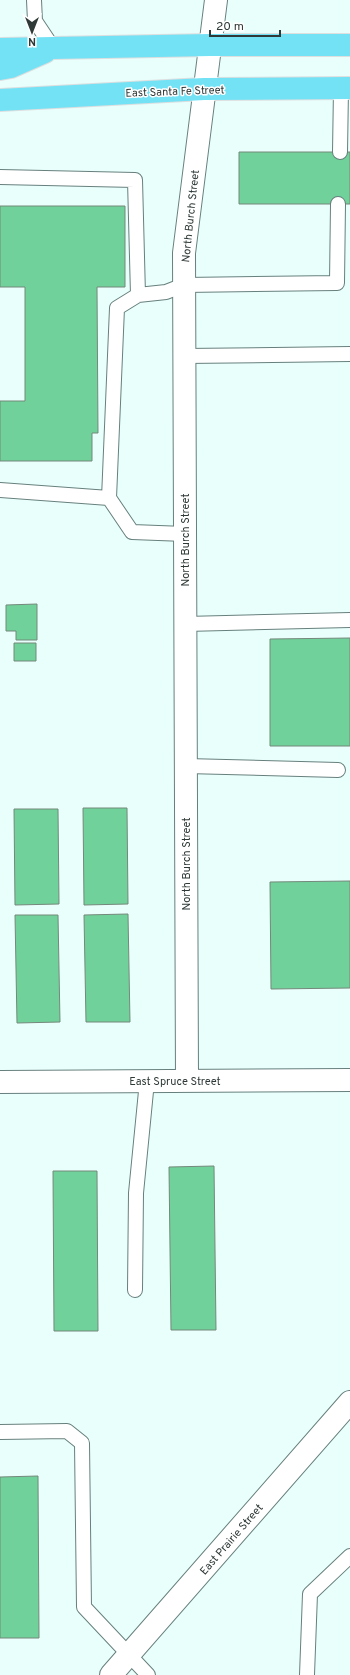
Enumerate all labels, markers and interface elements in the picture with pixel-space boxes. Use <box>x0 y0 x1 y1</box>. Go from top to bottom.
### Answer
north arrow <box>12 12 52 52</box>
scale bar <box>210 12 280 38</box>
text: 20 m <box>216 19 244 35</box>
text: N <box>28 34 36 48</box>
street label: East Santa Fe Street <box>125 83 225 101</box>
street label: North Burch Street <box>179 169 203 263</box>
street label: North Burch Street <box>179 493 193 587</box>
street label: North Burch Street <box>180 817 194 911</box>
street label: East Spruce Street <box>129 1075 221 1089</box>
street label: East Prairie Street <box>197 1501 266 1578</box>

